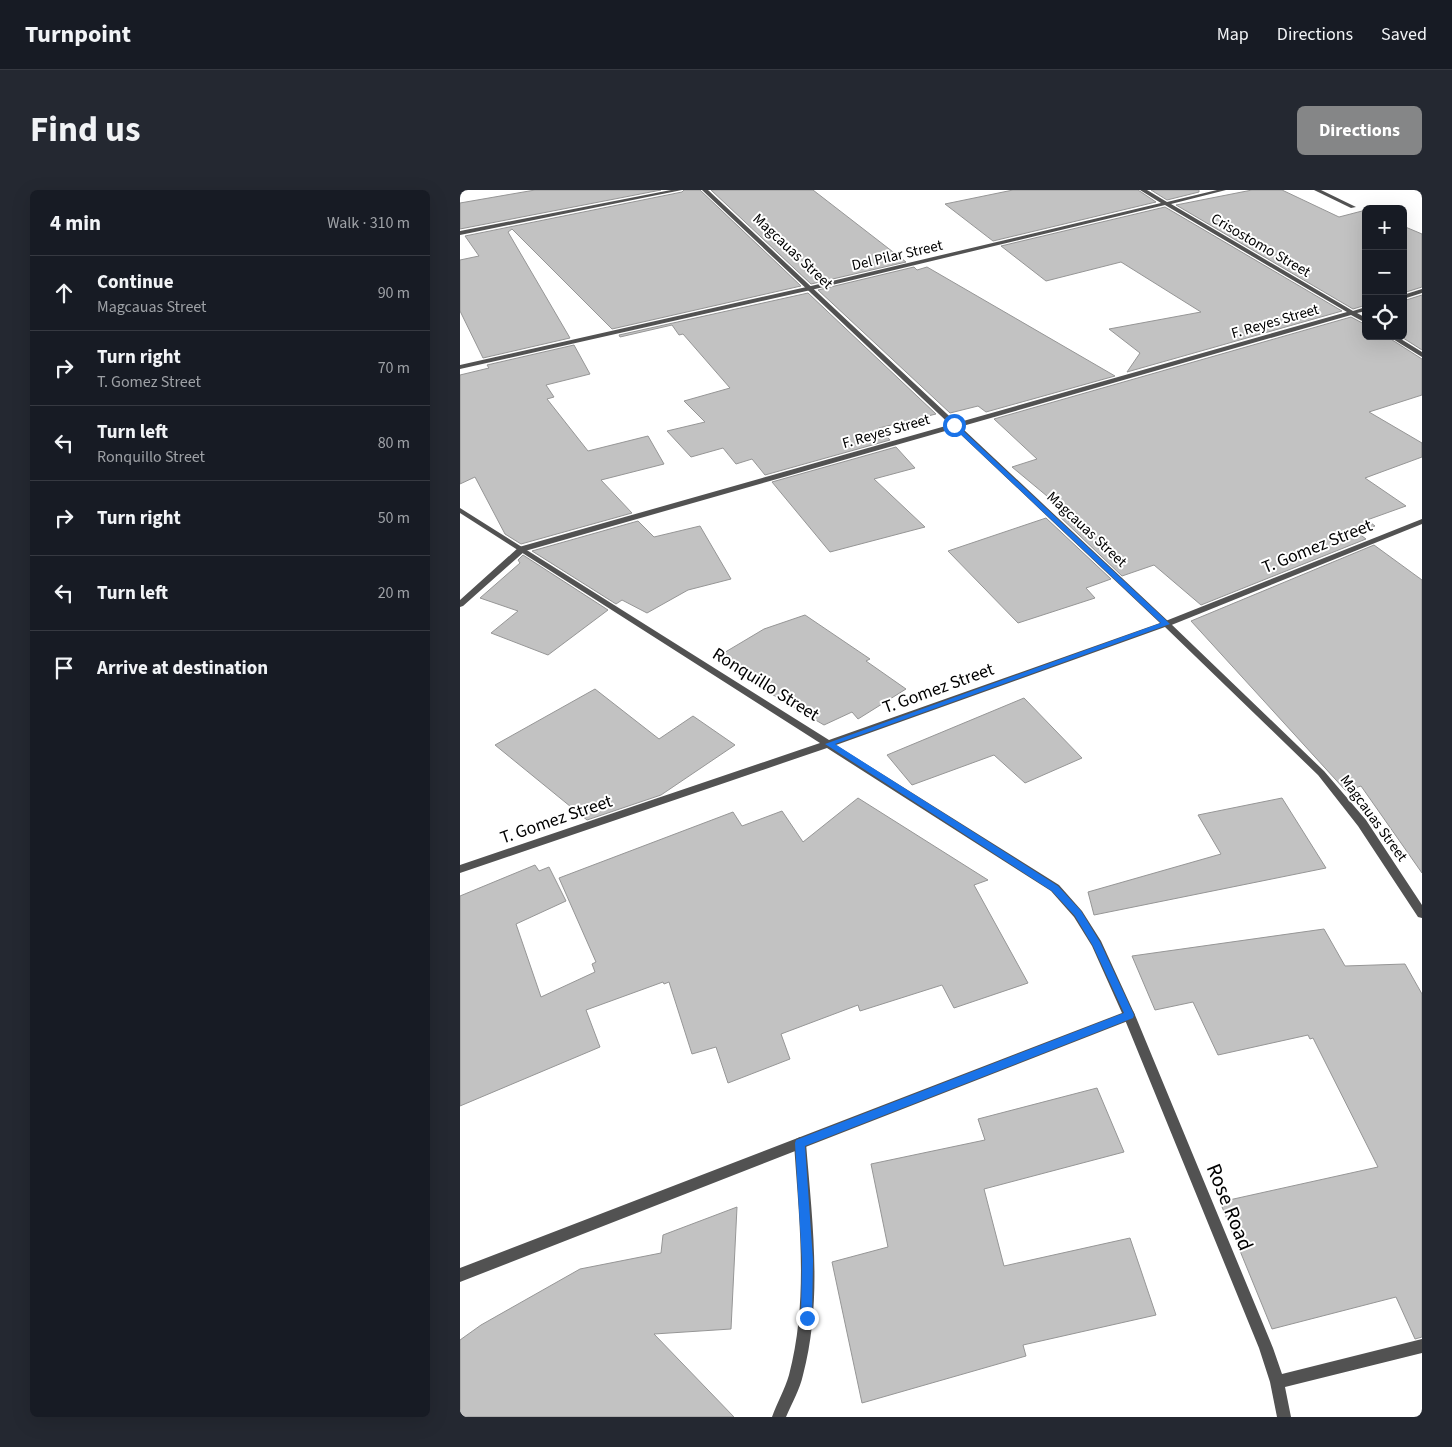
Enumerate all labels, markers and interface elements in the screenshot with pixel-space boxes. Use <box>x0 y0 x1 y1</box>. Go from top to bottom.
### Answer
text: Turnpoint <box>25 17 131 52</box>
text: Map <box>1217 22 1249 47</box>
text: Directions <box>1277 22 1353 47</box>
text: Saved <box>1381 22 1427 47</box>
text: Find us <box>30 105 140 155</box>
button: Directions <box>1297 106 1422 155</box>
map controls <box>1362 205 1407 340</box>
button: + <box>1362 205 1407 250</box>
text: 4 min <box>50 208 101 238</box>
street label: Crisostomo Street <box>1207 208 1314 283</box>
street label: Magcauas Street <box>748 209 837 294</box>
text: Walk · 310 m <box>327 212 410 234</box>
street label: Del Pilar Street <box>850 235 945 276</box>
button: − <box>1362 250 1407 295</box>
text: Continue <box>97 269 174 296</box>
icon: ahead <box>50 279 78 307</box>
text: 90 m <box>378 282 410 304</box>
button: locate <box>1362 295 1407 340</box>
text: Magcauas Street <box>97 296 207 318</box>
street label: F. Reyes Street <box>1229 299 1321 344</box>
text: Turn right <box>97 344 181 371</box>
icon: right <box>50 354 78 382</box>
text: 70 m <box>378 357 410 379</box>
text: T. Gomez Street <box>97 371 201 393</box>
street label: F. Reyes Street <box>840 409 932 454</box>
route start <box>943 414 966 437</box>
text: Turn left <box>97 419 168 446</box>
icon: left <box>50 429 78 457</box>
text: 80 m <box>378 432 410 454</box>
text: Ronquillo Street <box>97 446 205 468</box>
street label: Magcauas Street <box>1042 487 1131 572</box>
icon: right <box>50 504 78 532</box>
text: Turn right <box>97 505 181 532</box>
text: 50 m <box>378 507 410 529</box>
street label: T. Gomez Street <box>1258 513 1376 580</box>
icon: left <box>50 579 78 607</box>
text: Turn left <box>97 580 168 607</box>
text: 20 m <box>378 582 410 604</box>
street label: Ronquillo Street <box>708 642 824 727</box>
icon: arrive <box>50 654 78 682</box>
text: Arrive at destination <box>97 655 268 682</box>
street label: T. Gomez Street <box>879 657 997 720</box>
street label: Magcauas Street <box>1335 771 1412 866</box>
street label: T. Gomez Street <box>497 789 615 850</box>
street label: Rose Road <box>1199 1159 1261 1255</box>
route end <box>796 1307 819 1330</box>

